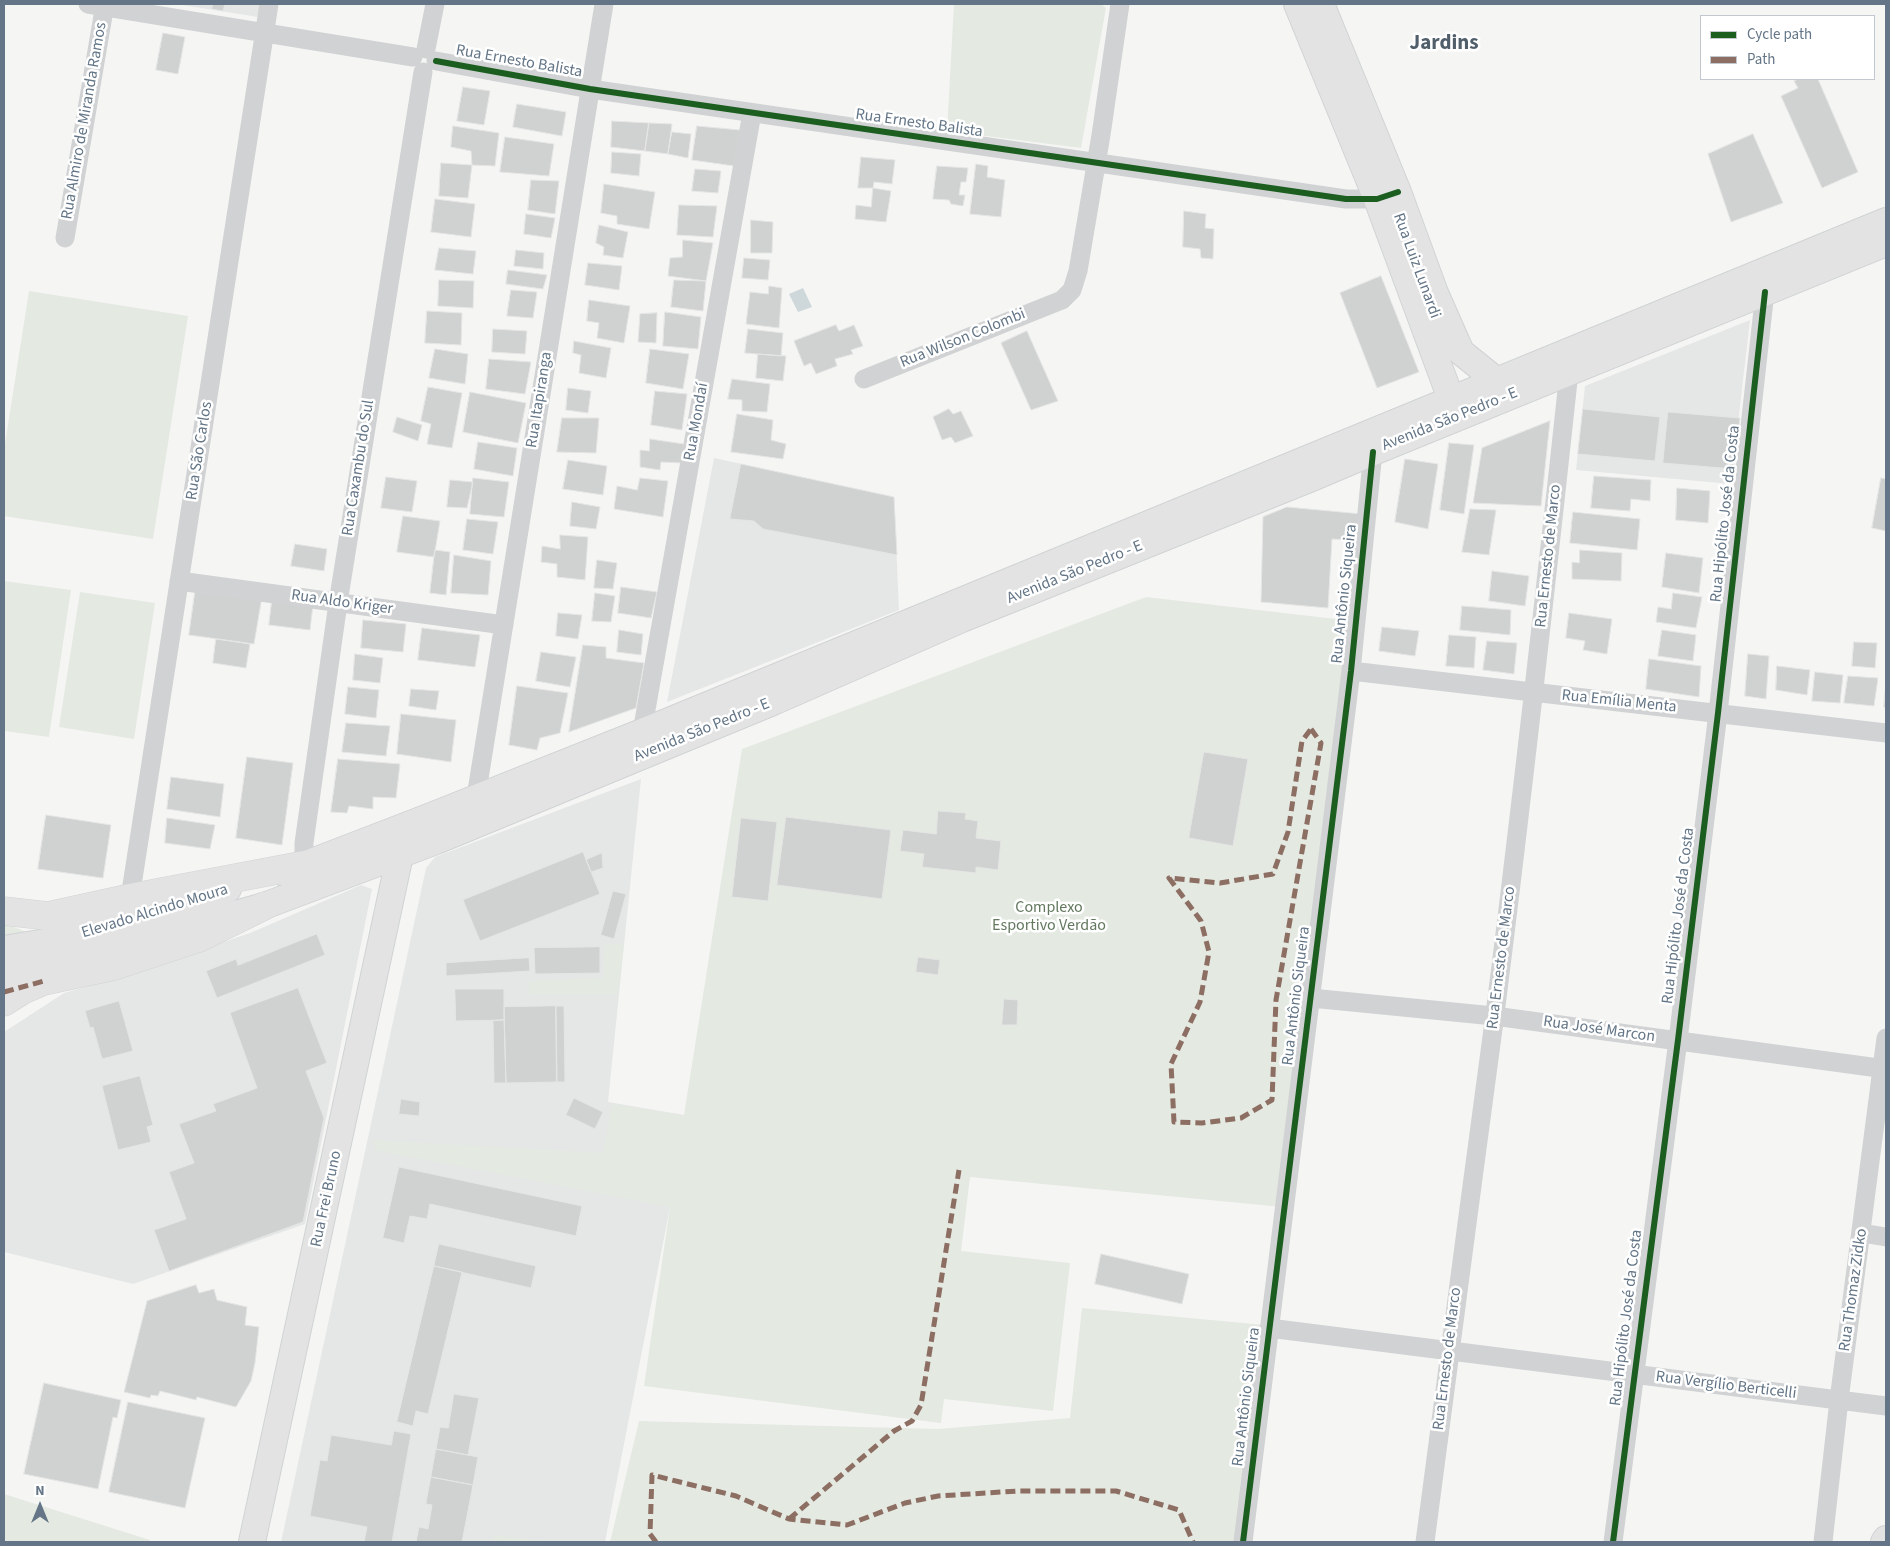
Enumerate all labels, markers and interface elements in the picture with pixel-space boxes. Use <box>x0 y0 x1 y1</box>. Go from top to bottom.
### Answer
legend <box>1700 15 1875 80</box>
street label: Rua Almiro de Miranda Ramos <box>58 21 112 221</box>
text: Cycle path <box>1747 24 1812 45</box>
district label: Jardins <box>1409 31 1479 57</box>
street label: Rua Ernesto Balista <box>454 41 584 83</box>
text: Path <box>1747 49 1775 70</box>
street label: Rua Ernesto Balista <box>854 106 984 142</box>
street label: Rua Luiz Lunardi <box>1388 211 1444 321</box>
street label: Rua Wilson Colombi <box>897 305 1029 373</box>
street label: Rua Itapiranga <box>523 351 557 449</box>
street label: Rua Mondaí <box>681 381 713 463</box>
street label: Avenida São Pedro - E <box>1379 384 1521 456</box>
street label: Rua Caxambu do Sul <box>339 399 379 537</box>
street label: Rua São Carlos <box>183 400 217 502</box>
street label: Rua Hipólito José da Costa <box>1707 425 1745 603</box>
street label: Rua Ernesto de Marco <box>1532 483 1566 629</box>
street label: Rua Antônio Siqueira <box>1328 523 1362 665</box>
street label: Avenida São Pedro - E <box>1004 537 1146 609</box>
street label: Rua Aldo Kriger <box>290 586 394 620</box>
street label: Rua Emília Menta <box>1561 686 1677 718</box>
street label: Avenida São Pedro - E <box>631 695 773 767</box>
street label: Rua Hipólito José da Costa <box>1659 827 1699 1005</box>
street label: Elevado Alcindo Moura <box>79 881 231 943</box>
street label: Rua Ernesto de Marco <box>1484 885 1520 1031</box>
park label: Complexo Esportivo Verdão <box>992 898 1106 936</box>
street label: Rua Antônio Siqueira <box>1279 925 1315 1067</box>
street label: Rua José Marcon <box>1542 1013 1656 1047</box>
street label: Rua Frei Bruno <box>307 1149 347 1249</box>
street label: Rua Thomaz Zidko <box>1836 1227 1872 1353</box>
street label: Rua Hipólito José da Costa <box>1607 1229 1647 1407</box>
street label: Rua Ernesto de Marco <box>1430 1286 1466 1432</box>
street label: Rua Antônio Siqueira <box>1229 1326 1265 1468</box>
street label: Rua Vergílio Berticelli <box>1655 1368 1797 1404</box>
north arrow <box>15 1481 65 1531</box>
text: N <box>35 1481 45 1501</box>

